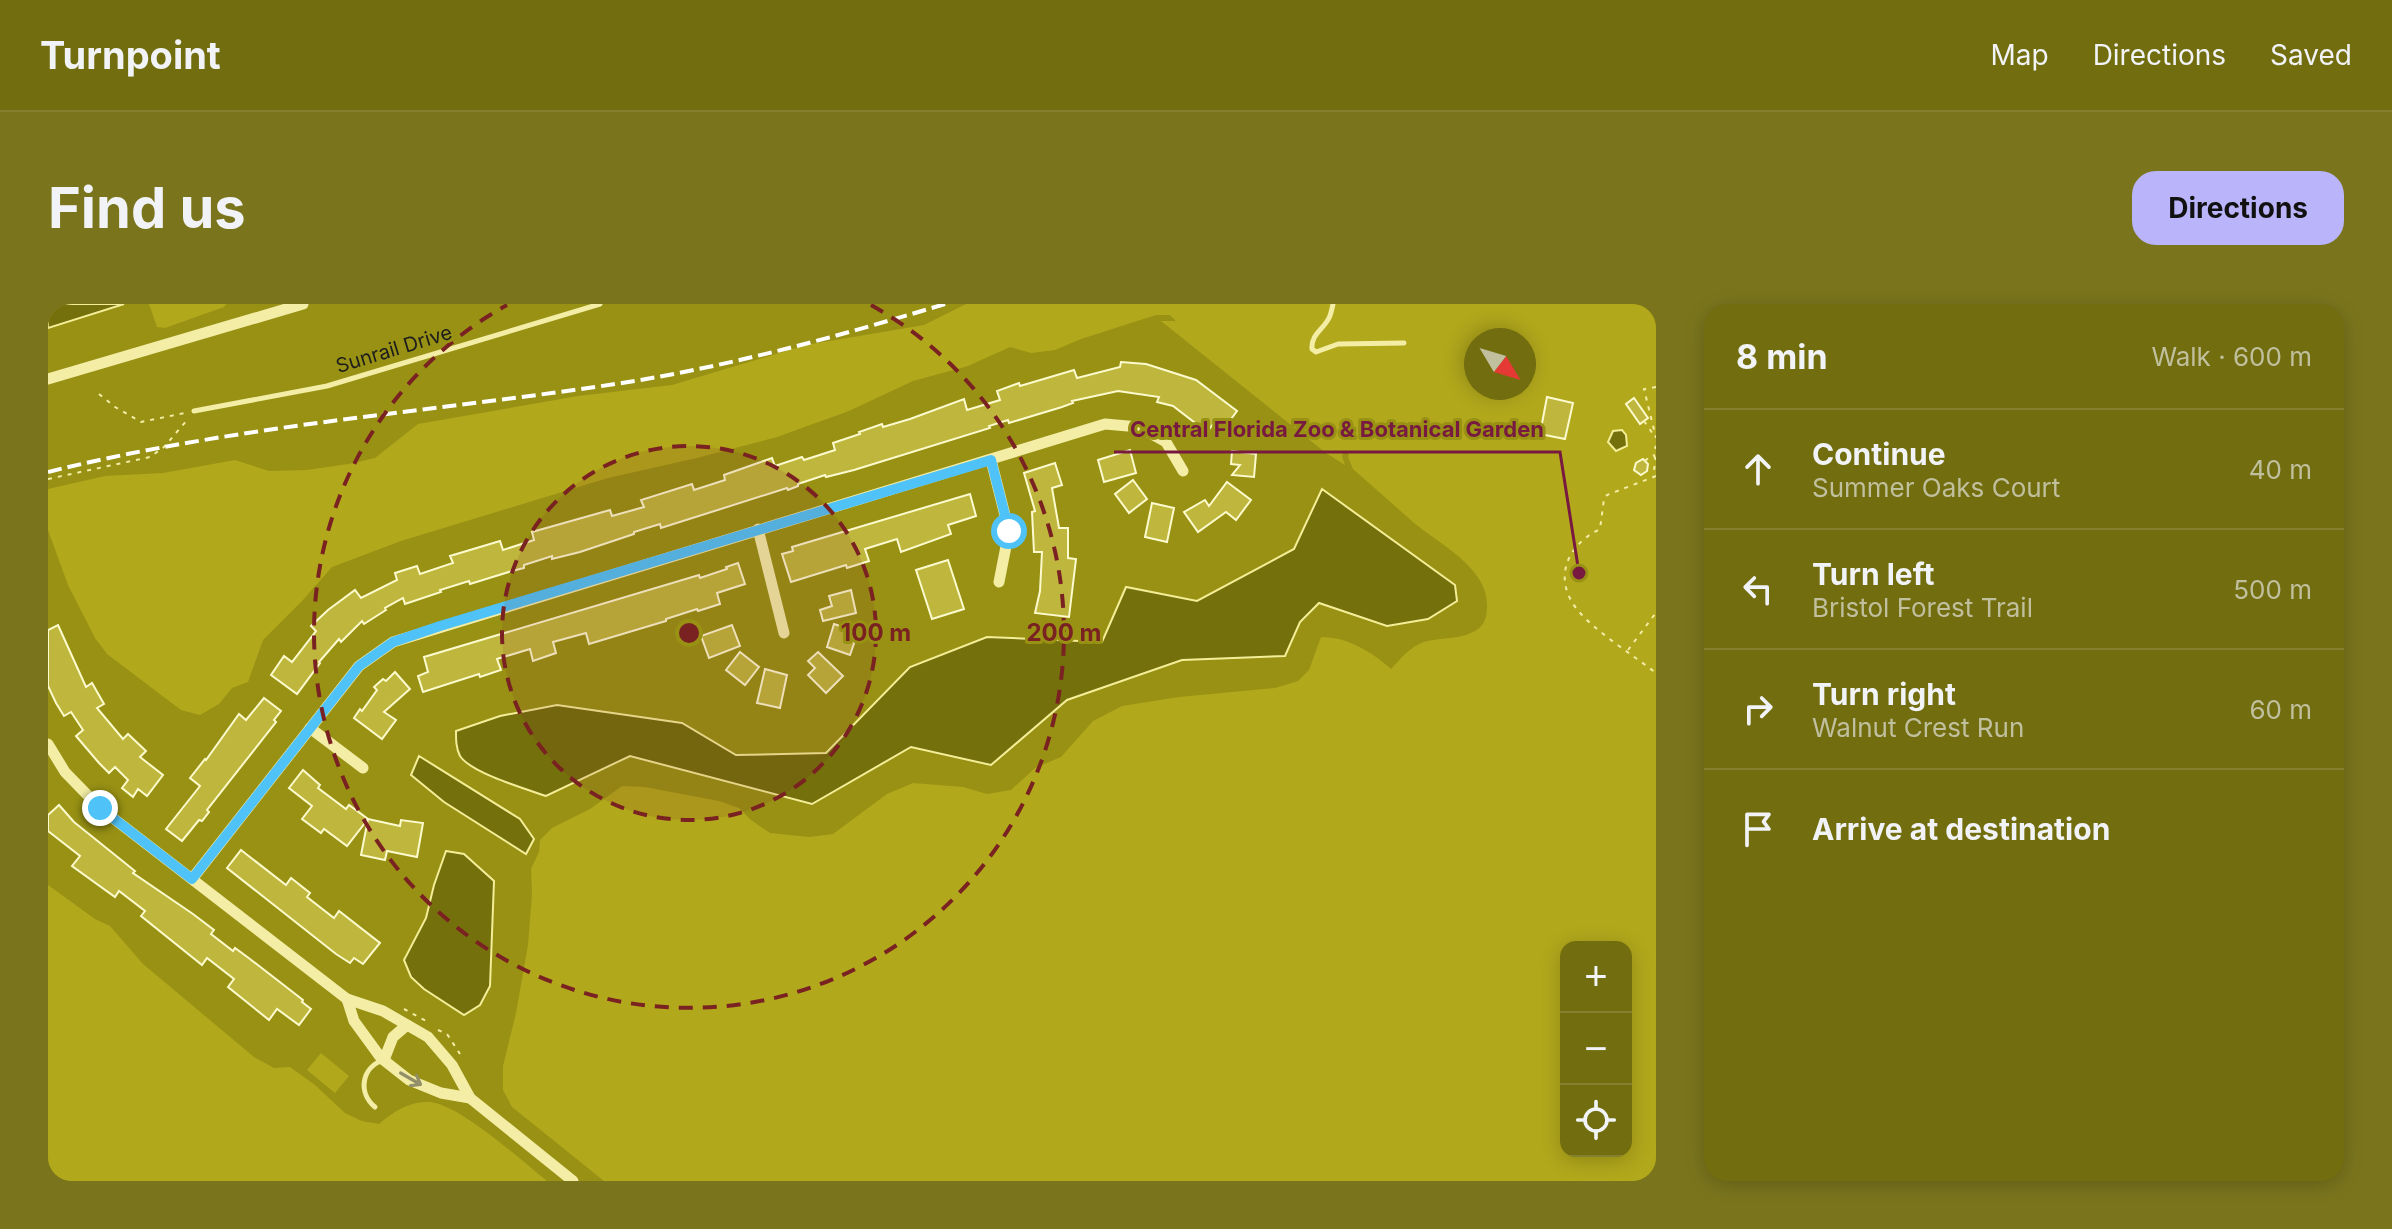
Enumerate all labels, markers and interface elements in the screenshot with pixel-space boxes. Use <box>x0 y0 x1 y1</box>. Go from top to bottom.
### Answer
text: Turnpoint <box>40 32 221 78</box>
text: Map <box>1990 38 2049 72</box>
text: Directions <box>2093 38 2226 72</box>
text: Saved <box>2270 38 2352 72</box>
button: Directions <box>2132 171 2344 245</box>
text: Find us <box>48 174 246 242</box>
street label: Sunrail Drive <box>333 320 455 378</box>
north arrow <box>1464 328 1536 400</box>
text: 8 min <box>1736 336 1828 377</box>
text: Walk · 600 m <box>2151 341 2312 372</box>
callout: Central Florida Zoo & Botanical Garden <box>1114 406 1560 452</box>
text: Central Florida Zoo & Botanical Garden <box>1130 416 1544 442</box>
text: Continue <box>1812 436 1946 472</box>
icon: ahead <box>1736 447 1780 491</box>
text: 40 m <box>2249 454 2312 485</box>
text: Summer Oaks Court <box>1812 472 2060 503</box>
route start <box>991 513 1027 549</box>
text: Turn left <box>1812 556 1934 592</box>
icon: left <box>1736 567 1780 611</box>
text: 500 m <box>2233 574 2312 605</box>
text: Bristol Forest Trail <box>1812 592 2033 623</box>
text: 100 m <box>841 618 911 647</box>
text: 200 m <box>1026 618 1102 647</box>
centre of rings <box>675 619 703 647</box>
text: Turn right <box>1812 676 1956 712</box>
icon: right <box>1736 687 1780 731</box>
text: 60 m <box>2249 694 2312 725</box>
text: Walnut Crest Run <box>1812 712 2024 743</box>
route end <box>82 790 118 826</box>
icon: arrive <box>1736 807 1780 851</box>
text: Arrive at destination <box>1812 811 2110 847</box>
map controls <box>1560 941 1632 1157</box>
button: + <box>1560 941 1632 1013</box>
button: − <box>1560 1013 1632 1085</box>
one-way arrow <box>399 1071 422 1087</box>
button: locate <box>1560 1085 1632 1157</box>

